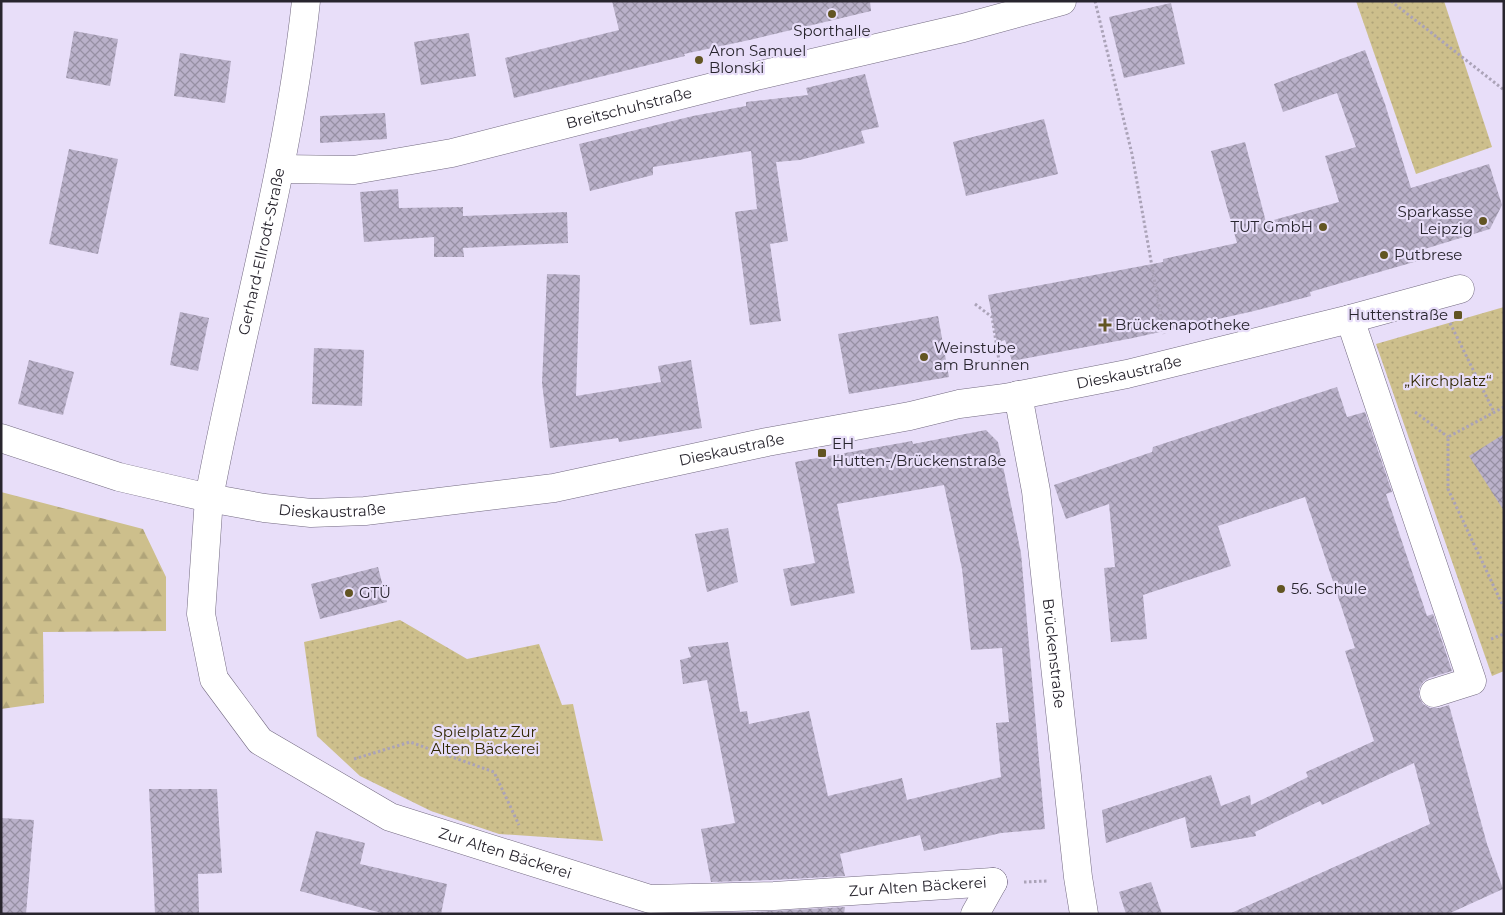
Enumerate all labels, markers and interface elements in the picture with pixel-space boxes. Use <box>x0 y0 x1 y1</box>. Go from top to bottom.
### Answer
marker: Sporthalle <box>826 8 838 20</box>
place label: Sporthalle <box>793 21 871 40</box>
place label: Aron Samuel Blonski <box>709 41 806 77</box>
marker: Aron Samuel Blonski <box>693 54 705 66</box>
street label: Breitschuhstraße <box>564 83 694 133</box>
street label: Gerhard-Ellrodt-Straße <box>234 166 288 337</box>
place label: Sparkasse Leipzig <box>1398 202 1473 238</box>
marker: Sparkasse Leipzig <box>1477 215 1489 227</box>
place label: TUT GmbH <box>1231 217 1313 236</box>
marker: TUT GmbH <box>1317 221 1329 233</box>
place label: Putbrese <box>1394 245 1462 264</box>
marker: Putbrese <box>1378 249 1390 261</box>
place label: Huttenstraße <box>1348 305 1448 324</box>
marker: Huttenstraße <box>1452 309 1464 321</box>
place label: Brückenapotheke <box>1115 315 1250 334</box>
marker: Brückenapotheke <box>1099 319 1111 331</box>
place label: Weinstube am Brunnen <box>934 338 1030 374</box>
marker: Weinstube am Brunnen <box>918 351 930 363</box>
street label: Dieskaustraße <box>1075 351 1183 393</box>
park label: „Kirchplatz“ <box>1404 371 1492 390</box>
street label: Dieskaustraße <box>677 429 786 470</box>
place label: EH Hutten-/Brückenstraße <box>832 434 1006 470</box>
marker: EH Hutten-/Brückenstraße <box>816 447 828 459</box>
street label: Dieskaustraße <box>278 499 387 522</box>
place label: 56. Schule <box>1291 579 1367 598</box>
place label: GTÜ <box>359 583 391 602</box>
marker: 56. Schule <box>1275 583 1287 595</box>
marker: GTÜ <box>343 587 355 599</box>
street label: Brückenstraße <box>1039 597 1070 709</box>
park label: Spielplatz Zur Alten Bäckerei <box>431 722 539 758</box>
street label: Zur Alten Bäckerei <box>436 823 574 883</box>
street label: Zur Alten Bäckerei <box>848 872 987 900</box>

